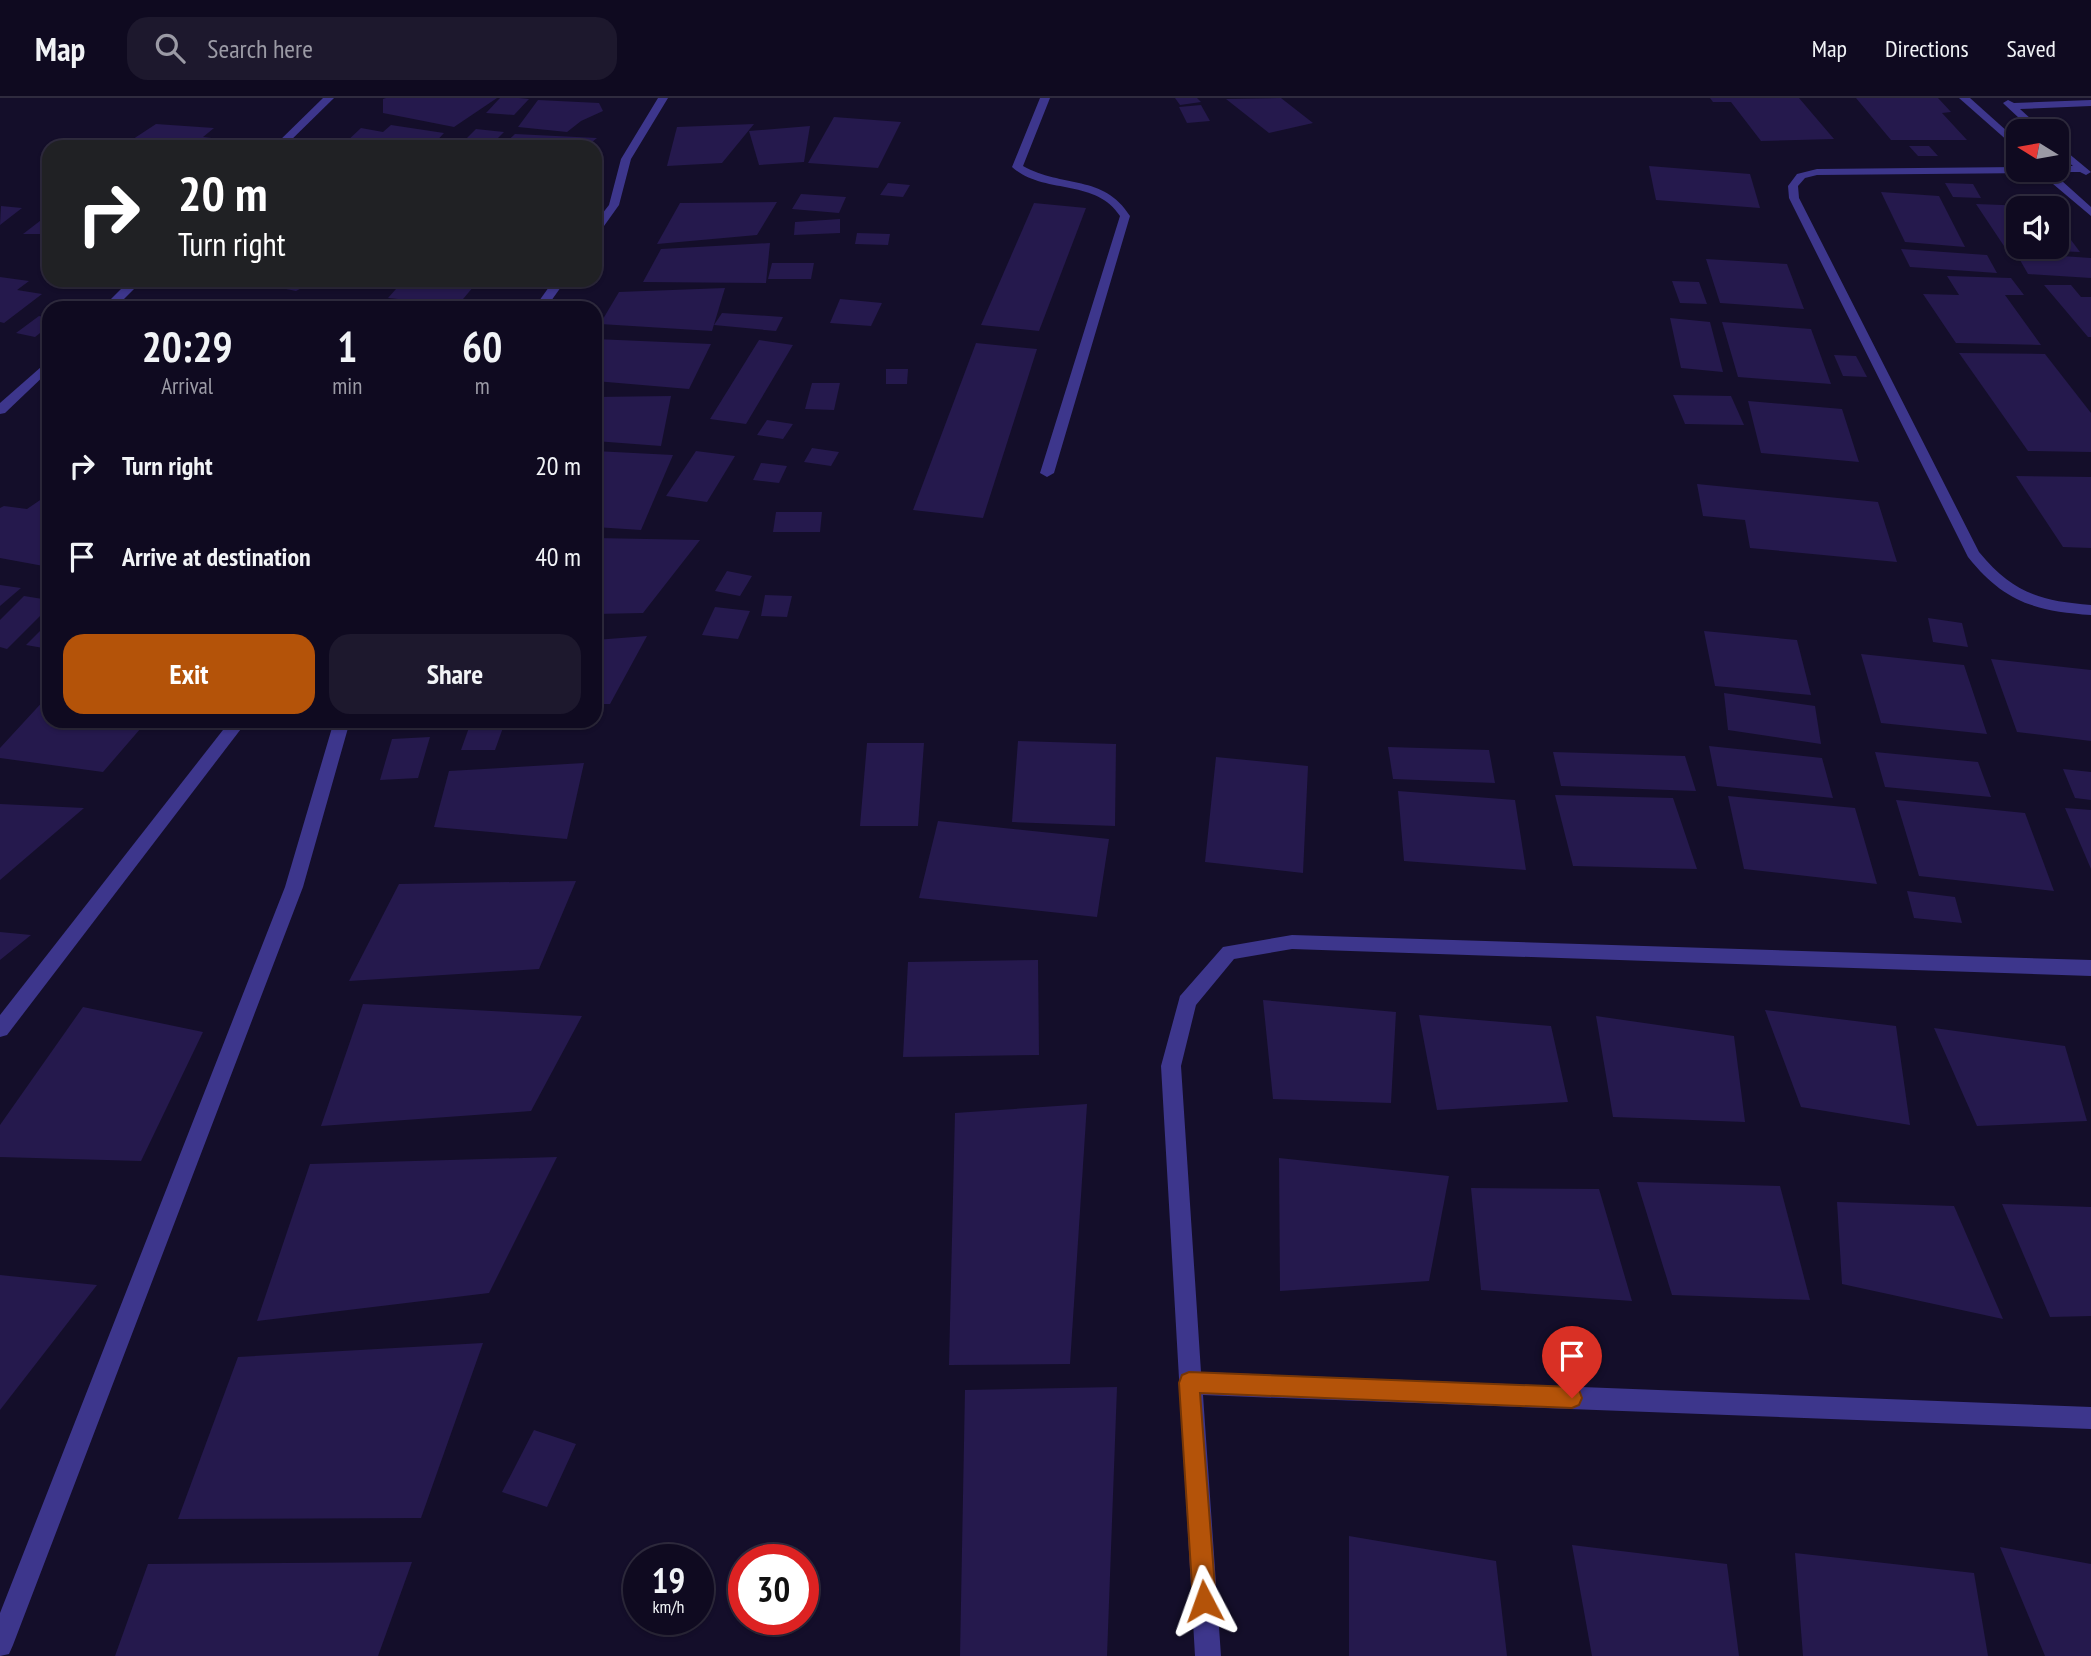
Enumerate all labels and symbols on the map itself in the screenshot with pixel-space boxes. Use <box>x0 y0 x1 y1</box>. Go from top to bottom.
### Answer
north arrow <box>2006 119 2068 182</box>
pin <box>1542 1326 1602 1398</box>
speed limit sign: 30 <box>728 1544 819 1635</box>
position arrow <box>1167 1564 1241 1638</box>

